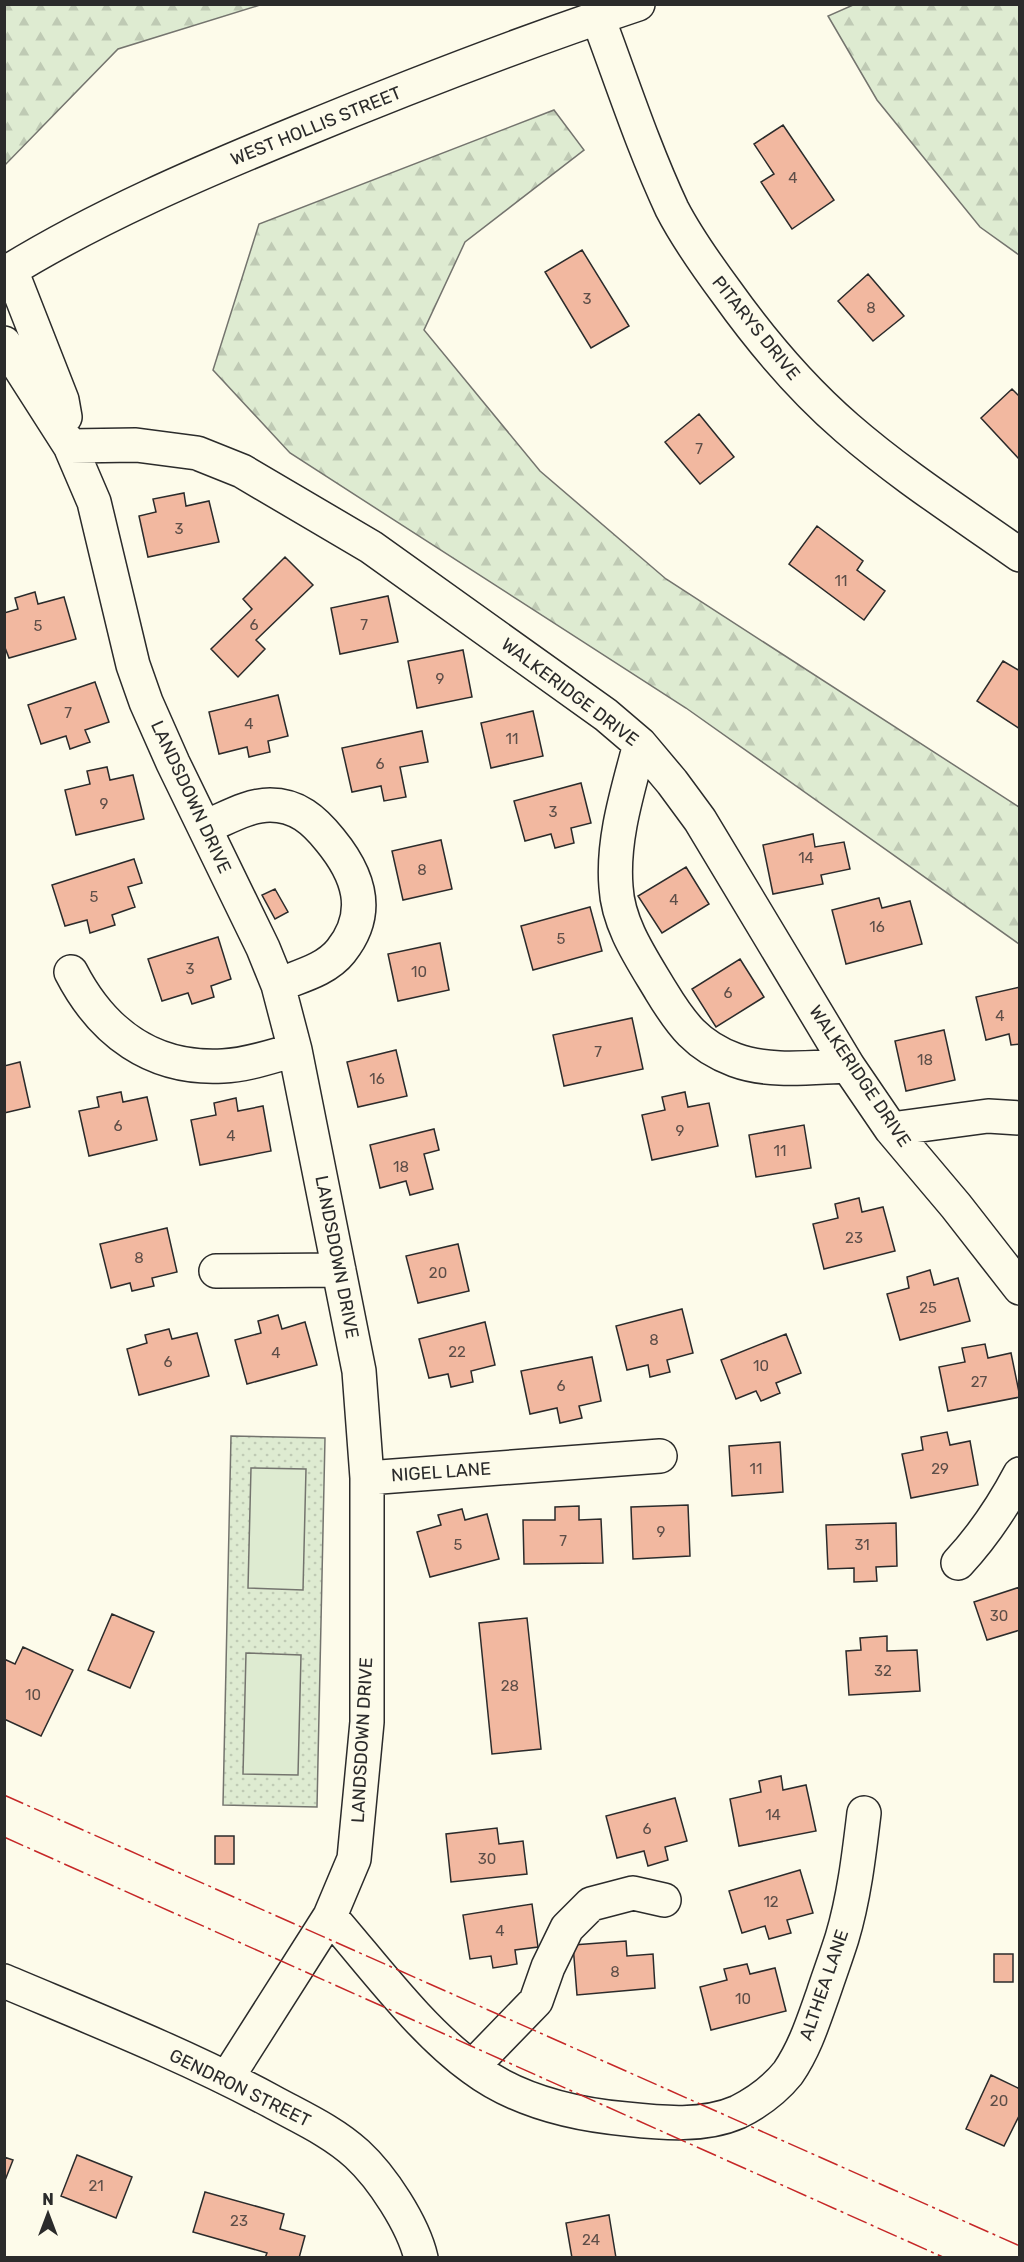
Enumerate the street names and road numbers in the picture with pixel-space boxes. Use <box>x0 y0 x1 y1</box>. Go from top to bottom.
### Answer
street label: WEST HOLLIS STREET <box>227 82 405 170</box>
street label: PITARYS DRIVE <box>707 271 805 385</box>
street label: WALKERIDGE DRIVE <box>497 633 643 751</box>
street label: LANDSDOWN DRIVE <box>146 717 236 877</box>
street label: WALKERIDGE DRIVE <box>804 1001 916 1151</box>
street label: LANDSDOWN DRIVE <box>310 1173 364 1341</box>
street label: NIGEL LANE <box>390 1458 492 1486</box>
street label: LANDSDOWN DRIVE <box>347 1657 377 1823</box>
street label: ALTHEA LANE <box>795 1927 853 2043</box>
street label: GENDRON STREET <box>166 2044 314 2132</box>

